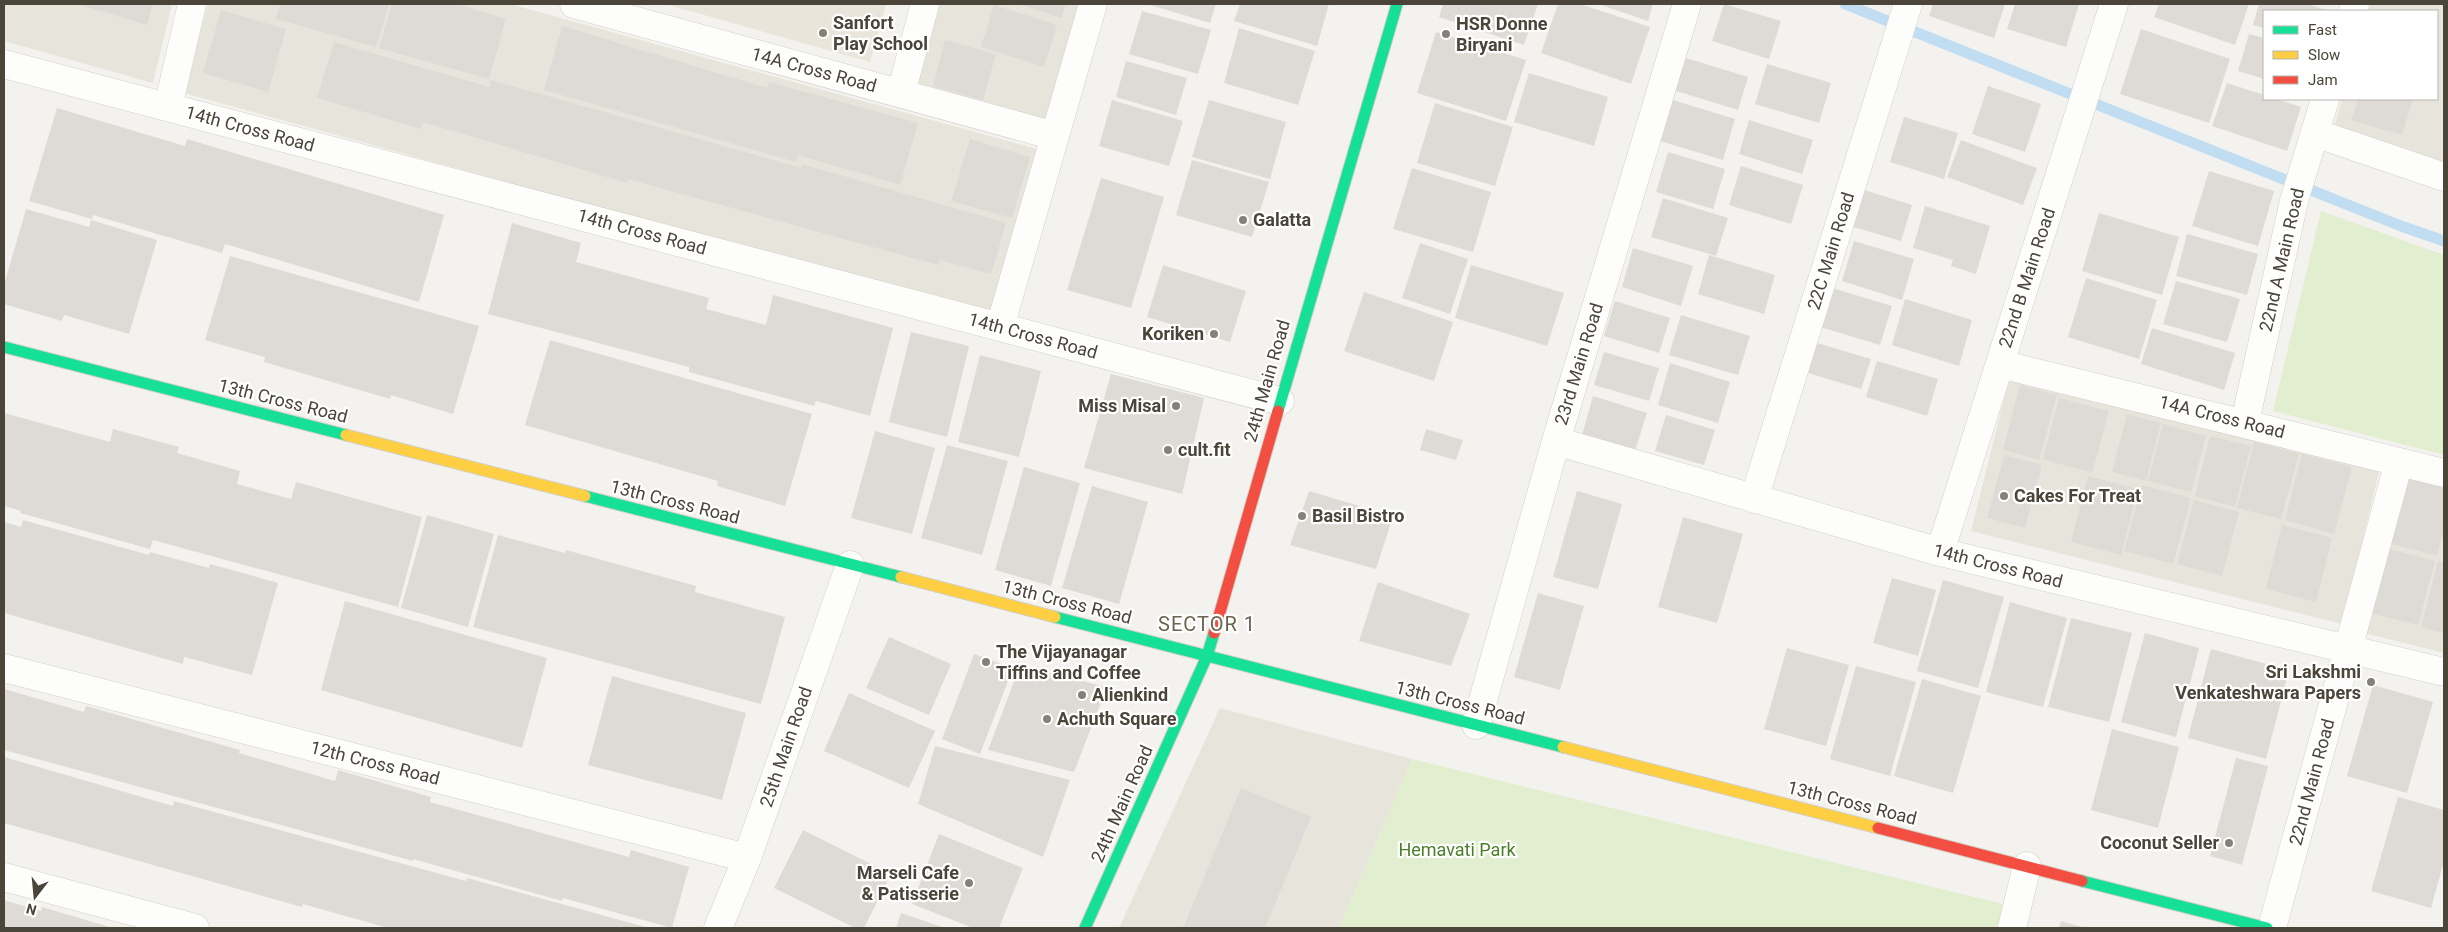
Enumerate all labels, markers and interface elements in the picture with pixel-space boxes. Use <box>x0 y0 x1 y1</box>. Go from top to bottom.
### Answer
legend <box>2263 10 2438 100</box>
place label: Sanfort Play School <box>833 12 928 54</box>
place label: HSR Donne Biryani <box>1456 13 1548 55</box>
text: Fast <box>2308 21 2337 39</box>
marker: Sanfort Play School <box>817 27 829 39</box>
marker: HSR Donne Biryani <box>1440 28 1452 40</box>
street label: 14A Cross Road <box>749 43 879 96</box>
text: Slow <box>2308 46 2340 64</box>
text: Jam <box>2308 71 2338 89</box>
street label: 14th Cross Road <box>183 101 317 156</box>
street label: 22nd A Main Road <box>2255 186 2308 334</box>
street label: 22C Main Road <box>1803 189 1858 312</box>
street label: 14th Cross Road <box>575 204 709 259</box>
street label: 22nd B Main Road <box>1994 205 2059 351</box>
place label: Galatta <box>1253 209 1311 230</box>
marker: Galatta <box>1237 214 1249 226</box>
street label: 23rd Main Road <box>1550 300 1607 427</box>
street label: 14th Cross Road <box>966 308 1100 363</box>
street label: 24th Main Road <box>1239 317 1294 444</box>
place label: Koriken <box>1142 323 1204 344</box>
marker: Koriken <box>1208 328 1220 340</box>
street label: 13th Cross Road <box>216 374 350 427</box>
street label: 14A Cross Road <box>2157 391 2287 442</box>
place label: Miss Misal <box>1078 395 1166 416</box>
marker: Miss Misal <box>1170 400 1182 412</box>
place label: cult.fit <box>1178 439 1231 460</box>
marker: cult.fit <box>1162 444 1174 456</box>
street label: 13th Cross Road <box>608 475 742 528</box>
place label: Cakes For Treat <box>2014 485 2141 506</box>
marker: Cakes For Treat <box>1998 490 2010 502</box>
place label: Basil Bistro <box>1312 505 1404 526</box>
marker: Basil Bistro <box>1296 510 1308 522</box>
street label: 14th Cross Road <box>1931 539 2065 592</box>
street label: 13th Cross Road <box>1000 575 1134 628</box>
district label: SECTOR 1 <box>1158 612 1256 636</box>
place label: The Vijayanagar Tiffins and Coffee <box>996 641 1141 683</box>
marker: The Vijayanagar Tiffins and Coffee <box>980 656 992 668</box>
place label: Sri Lakshmi Venkateshwara Papers <box>2175 661 2361 703</box>
street label: 13th Cross Road <box>1393 676 1527 729</box>
marker: Sri Lakshmi Venkateshwara Papers <box>2365 676 2377 688</box>
street label: 25th Main Road <box>755 684 816 810</box>
place label: Alienkind <box>1092 684 1168 705</box>
marker: Alienkind <box>1076 689 1088 701</box>
place label: Achuth Square <box>1057 708 1177 729</box>
marker: Achuth Square <box>1041 713 1053 725</box>
street label: 22nd Main Road <box>2285 716 2339 848</box>
street label: 12th Cross Road <box>308 736 442 789</box>
street label: 24th Main Road <box>1086 742 1157 866</box>
street label: 13th Cross Road <box>1785 776 1919 829</box>
place label: Coconut Seller <box>2100 832 2219 853</box>
marker: Coconut Seller <box>2223 837 2235 849</box>
park label: Hemavati Park <box>1398 839 1516 860</box>
place label: Marseli Cafe & Patisserie <box>857 862 959 904</box>
north arrow <box>10 872 60 922</box>
marker: Marseli Cafe & Patisserie <box>963 877 975 889</box>
text: N <box>24 900 38 919</box>

